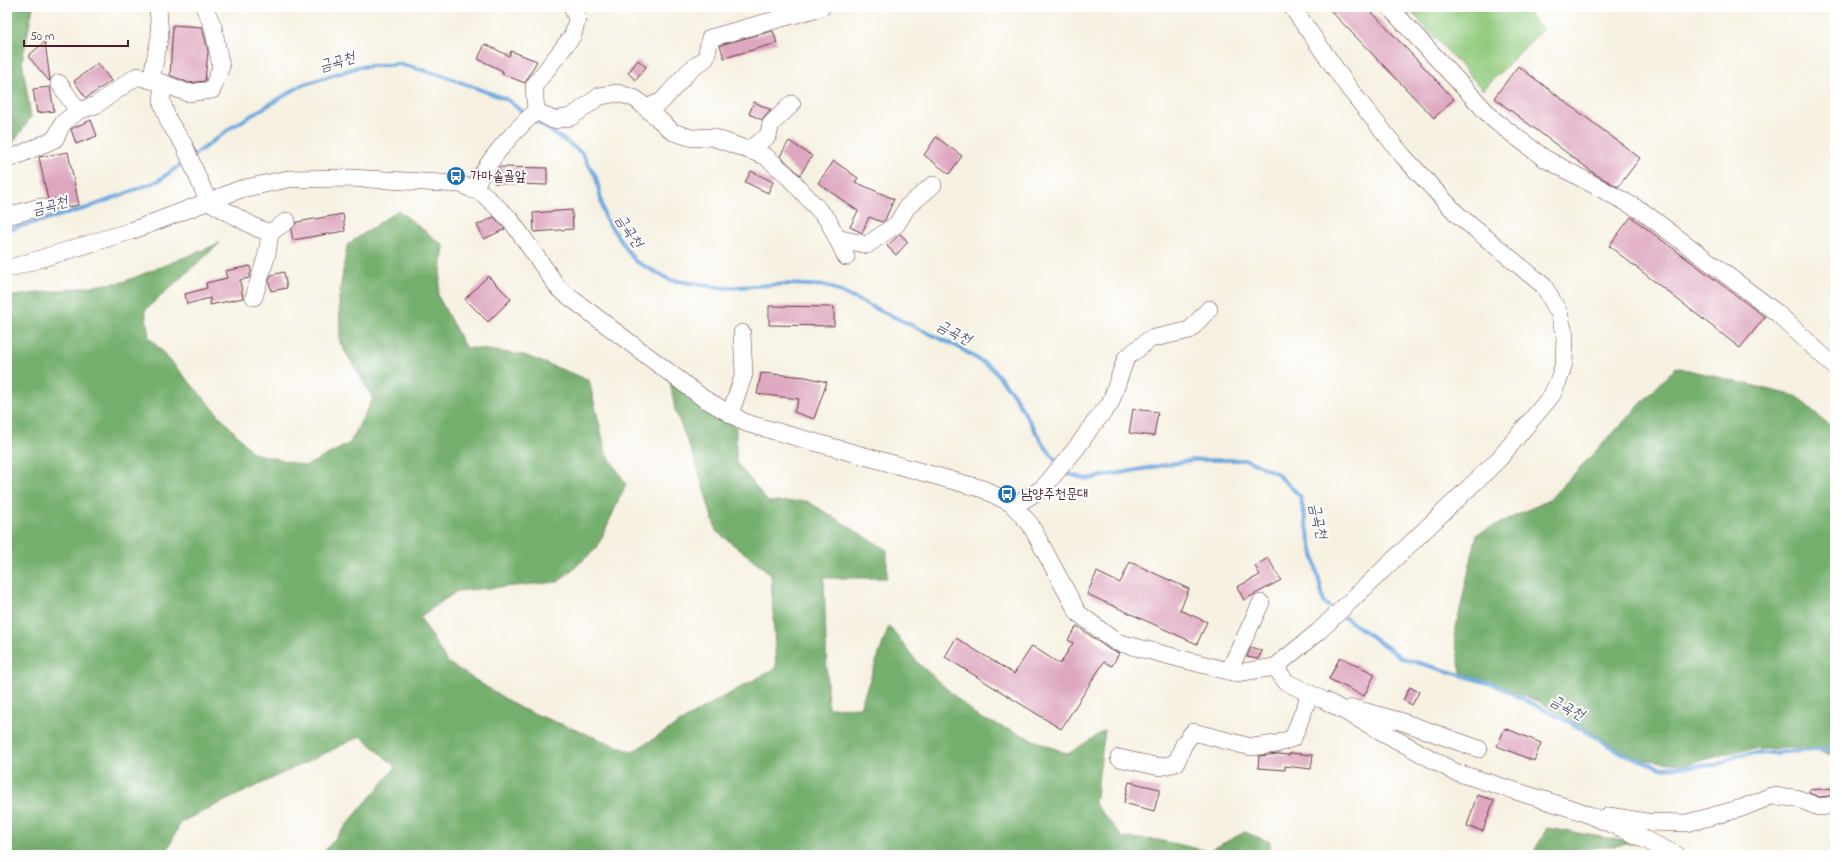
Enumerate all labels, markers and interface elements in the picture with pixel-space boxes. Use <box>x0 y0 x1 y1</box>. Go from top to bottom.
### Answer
scale bar <box>24 22 128 48</box>
text: 50 m <box>30 28 54 46</box>
water label: 금곡천 <box>317 46 359 78</box>
bus stop icon: 가마솥골앞 <box>445 165 467 187</box>
place label: 가마솥골앞 <box>470 166 526 187</box>
water label: 금곡천 <box>30 190 72 221</box>
water label: 금곡천 <box>610 210 649 254</box>
water label: 금곡천 <box>933 315 977 352</box>
bus stop icon: 남양주천문대 <box>996 483 1018 505</box>
place label: 남양주천문대 <box>1021 484 1089 505</box>
water label: 금곡천 <box>1303 501 1333 543</box>
water label: 금곡천 <box>1546 690 1590 727</box>

